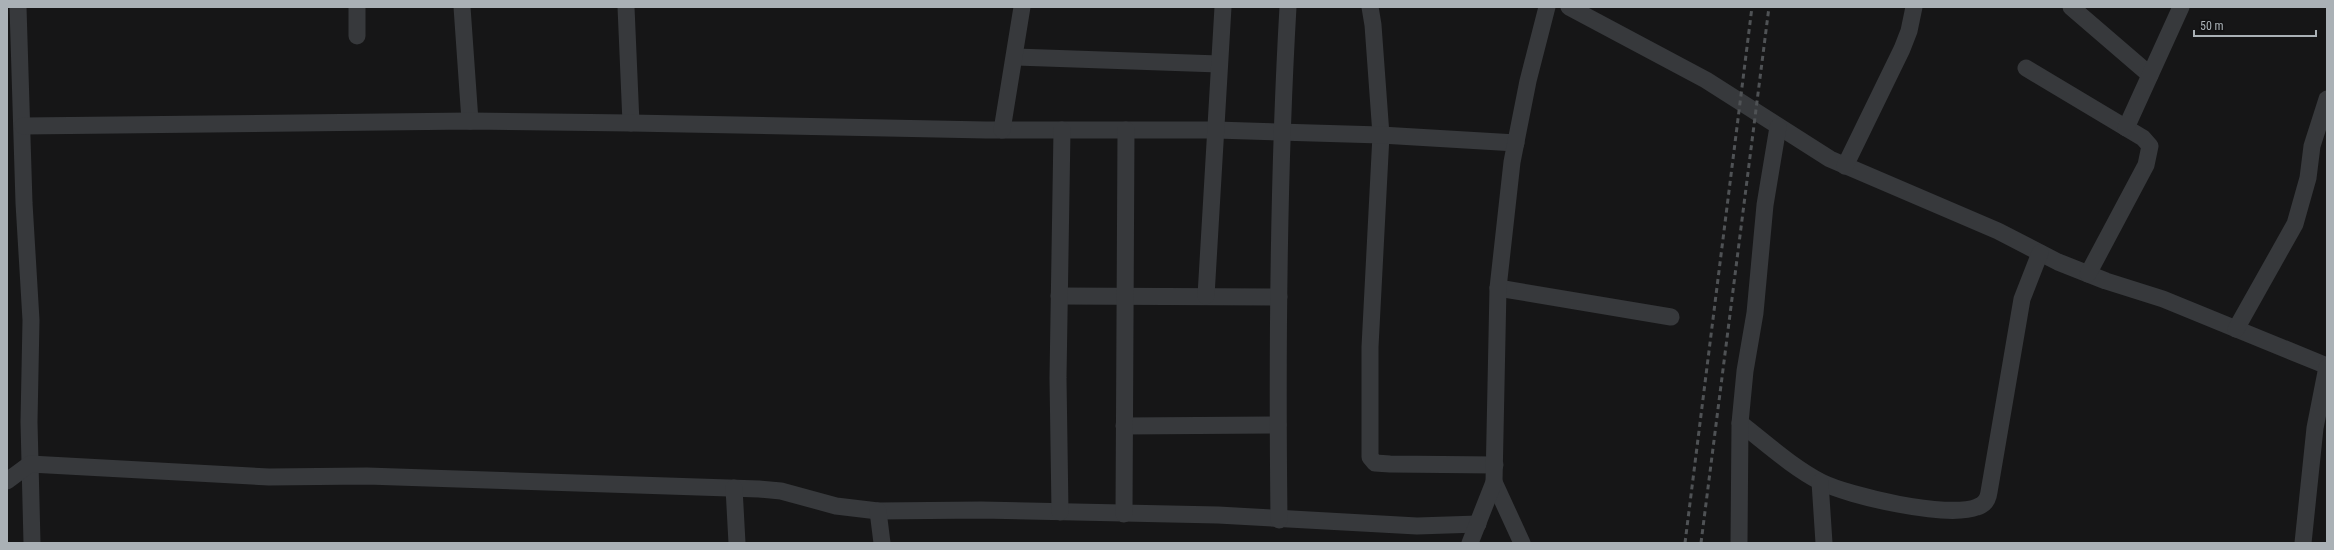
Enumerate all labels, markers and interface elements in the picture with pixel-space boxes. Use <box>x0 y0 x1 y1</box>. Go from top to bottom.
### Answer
scale bar <box>2194 12 2316 38</box>
text: 50 m <box>2200 19 2224 33</box>

